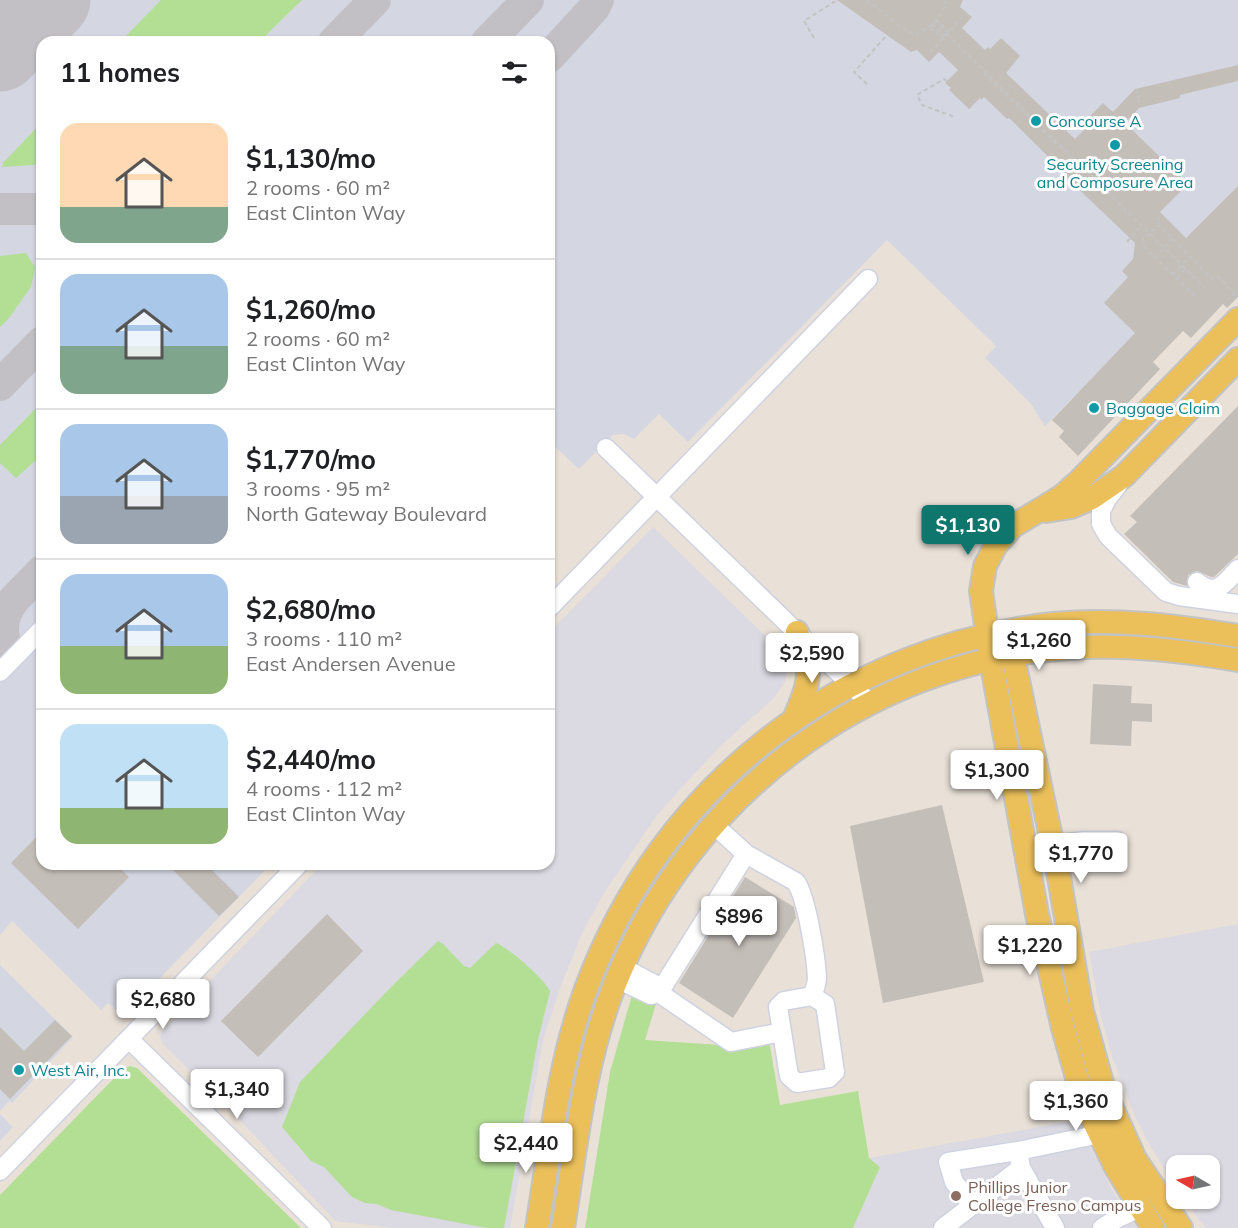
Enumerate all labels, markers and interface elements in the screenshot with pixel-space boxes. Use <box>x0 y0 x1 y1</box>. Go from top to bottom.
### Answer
text: 11 homes <box>60 56 180 89</box>
icon: filters <box>498 56 531 89</box>
place label: Concourse A <box>1048 111 1142 131</box>
marker: Concourse A <box>1029 114 1043 128</box>
marker: Security Screening and Composure Area <box>1108 138 1122 152</box>
text: $1,130/mo <box>246 142 376 175</box>
icon: home <box>108 147 180 219</box>
place label: Security Screening and Composure Area <box>1037 154 1193 192</box>
text: 2 rooms · 60 m² <box>246 175 390 200</box>
text: East Clinton Way <box>246 200 405 225</box>
text: $1,260/mo <box>246 293 376 326</box>
icon: home <box>108 298 180 370</box>
text: 2 rooms · 60 m² <box>246 326 390 351</box>
text: East Clinton Way <box>246 351 405 376</box>
place label: Baggage Claim <box>1106 398 1220 418</box>
marker: Baggage Claim <box>1087 401 1101 415</box>
text: $1,770/mo <box>246 443 376 476</box>
icon: home <box>108 448 180 520</box>
text: 3 rooms · 95 m² <box>246 476 390 501</box>
text: North Gateway Boulevard <box>246 501 487 526</box>
pin: $1,130 <box>919 505 1017 556</box>
text: $1,130 <box>936 512 1000 537</box>
text: $2,680/mo <box>246 593 376 626</box>
icon: home <box>108 598 180 670</box>
pin: $1,260 <box>990 620 1088 671</box>
text: 3 rooms · 110 m² <box>246 626 402 651</box>
text: $1,260 <box>1007 627 1071 652</box>
pin: $2,590 <box>763 633 861 684</box>
text: $2,590 <box>780 640 844 665</box>
text: East Andersen Avenue <box>246 651 456 676</box>
text: $2,440/mo <box>246 743 376 776</box>
icon: home <box>108 748 180 820</box>
pin: $1,300 <box>948 750 1046 801</box>
text: $1,300 <box>965 757 1029 782</box>
text: 4 rooms · 112 m² <box>246 776 402 801</box>
text: East Clinton Way <box>246 801 405 826</box>
pin: $1,770 <box>1032 833 1130 884</box>
text: $1,770 <box>1049 840 1113 865</box>
pin: $896 <box>703 896 775 947</box>
text: $896 <box>715 903 763 928</box>
pin: $1,220 <box>981 925 1079 976</box>
text: $1,220 <box>998 932 1062 957</box>
pin: $2,680 <box>114 979 212 1030</box>
text: $2,680 <box>131 986 195 1011</box>
place label: West Air, Inc. <box>31 1060 128 1080</box>
marker: West Air, Inc. <box>12 1063 26 1077</box>
pin: $1,340 <box>188 1069 286 1120</box>
text: $1,340 <box>205 1076 269 1101</box>
pin: $1,360 <box>1027 1081 1125 1132</box>
text: $1,360 <box>1044 1088 1108 1113</box>
pin: $2,440 <box>477 1123 575 1174</box>
text: $2,440 <box>494 1130 558 1155</box>
north arrow <box>1166 1155 1220 1209</box>
map controls <box>1166 1155 1220 1209</box>
place label: Phillips Junior College Fresno Campus <box>968 1177 1141 1215</box>
marker: Phillips Junior College Fresno Campus <box>949 1189 963 1203</box>

